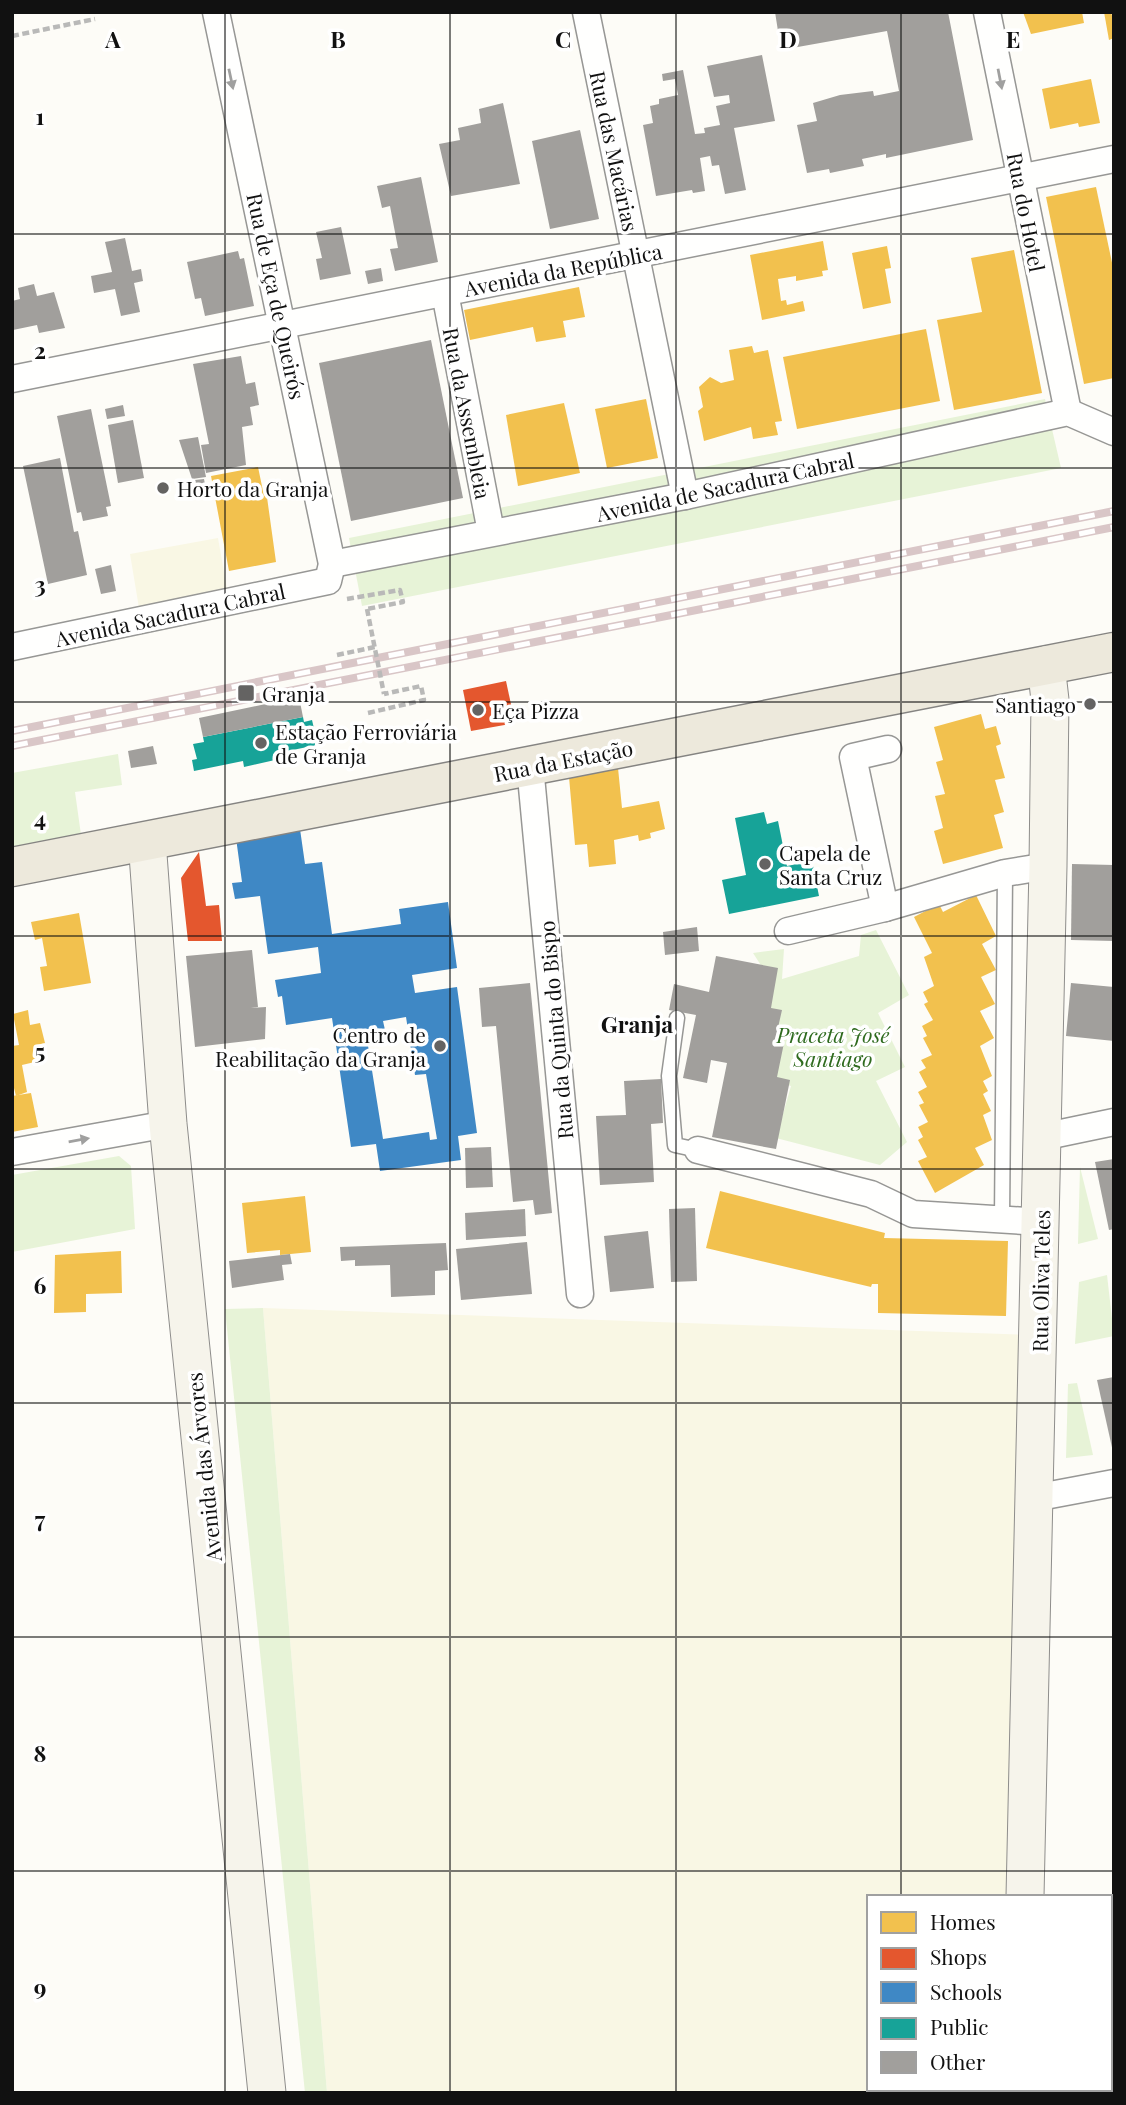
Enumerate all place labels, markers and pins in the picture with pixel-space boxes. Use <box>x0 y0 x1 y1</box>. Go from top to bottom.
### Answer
place label: Horto da Granja <box>177 474 329 502</box>
marker: Horto da Granja <box>155 480 171 496</box>
place label: Granja <box>262 679 326 707</box>
marker: Granja <box>236 683 256 703</box>
place label: Santiago <box>995 690 1076 718</box>
place label: Eça Pizza <box>492 696 580 724</box>
marker: Santiago <box>1082 696 1098 712</box>
marker: Eça Pizza <box>470 702 486 718</box>
place label: Estação Ferroviária de Granja <box>275 717 458 769</box>
marker: Estação Ferroviária de Granja <box>253 735 269 751</box>
place label: Capela de Santa Cruz <box>779 838 882 890</box>
marker: Capela de Santa Cruz <box>757 856 773 872</box>
place label: Centro de Reabilitação da Granja <box>215 1020 427 1072</box>
marker: Centro de Reabilitação da Granja <box>432 1038 448 1054</box>

